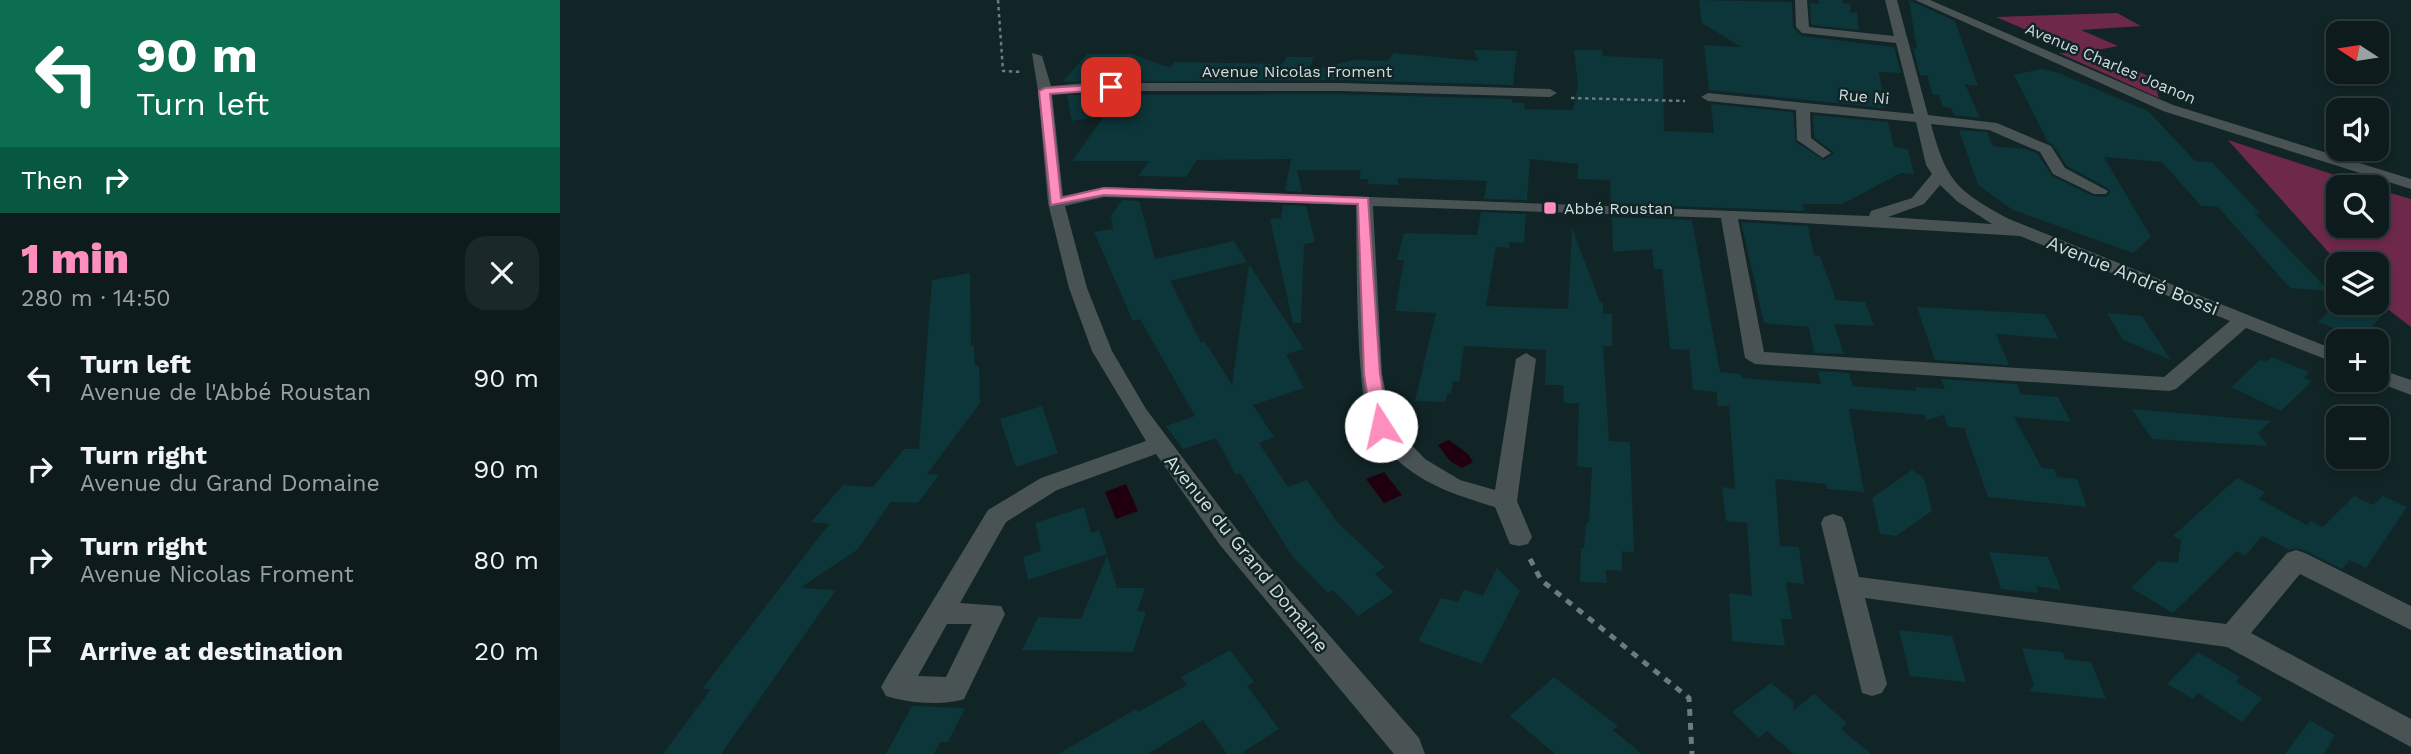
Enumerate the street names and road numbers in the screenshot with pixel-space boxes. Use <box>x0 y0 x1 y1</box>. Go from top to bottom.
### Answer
street label: Avenue Charles Joanon <box>2023 19 2199 108</box>
street label: Avenue Nicolas Froment <box>1202 62 1392 81</box>
street label: Rue Ni <box>1838 85 1890 108</box>
street label: Avenue André Bossi <box>2044 231 2222 320</box>
street label: Avenue du Grand Domaine <box>1160 450 1333 657</box>

